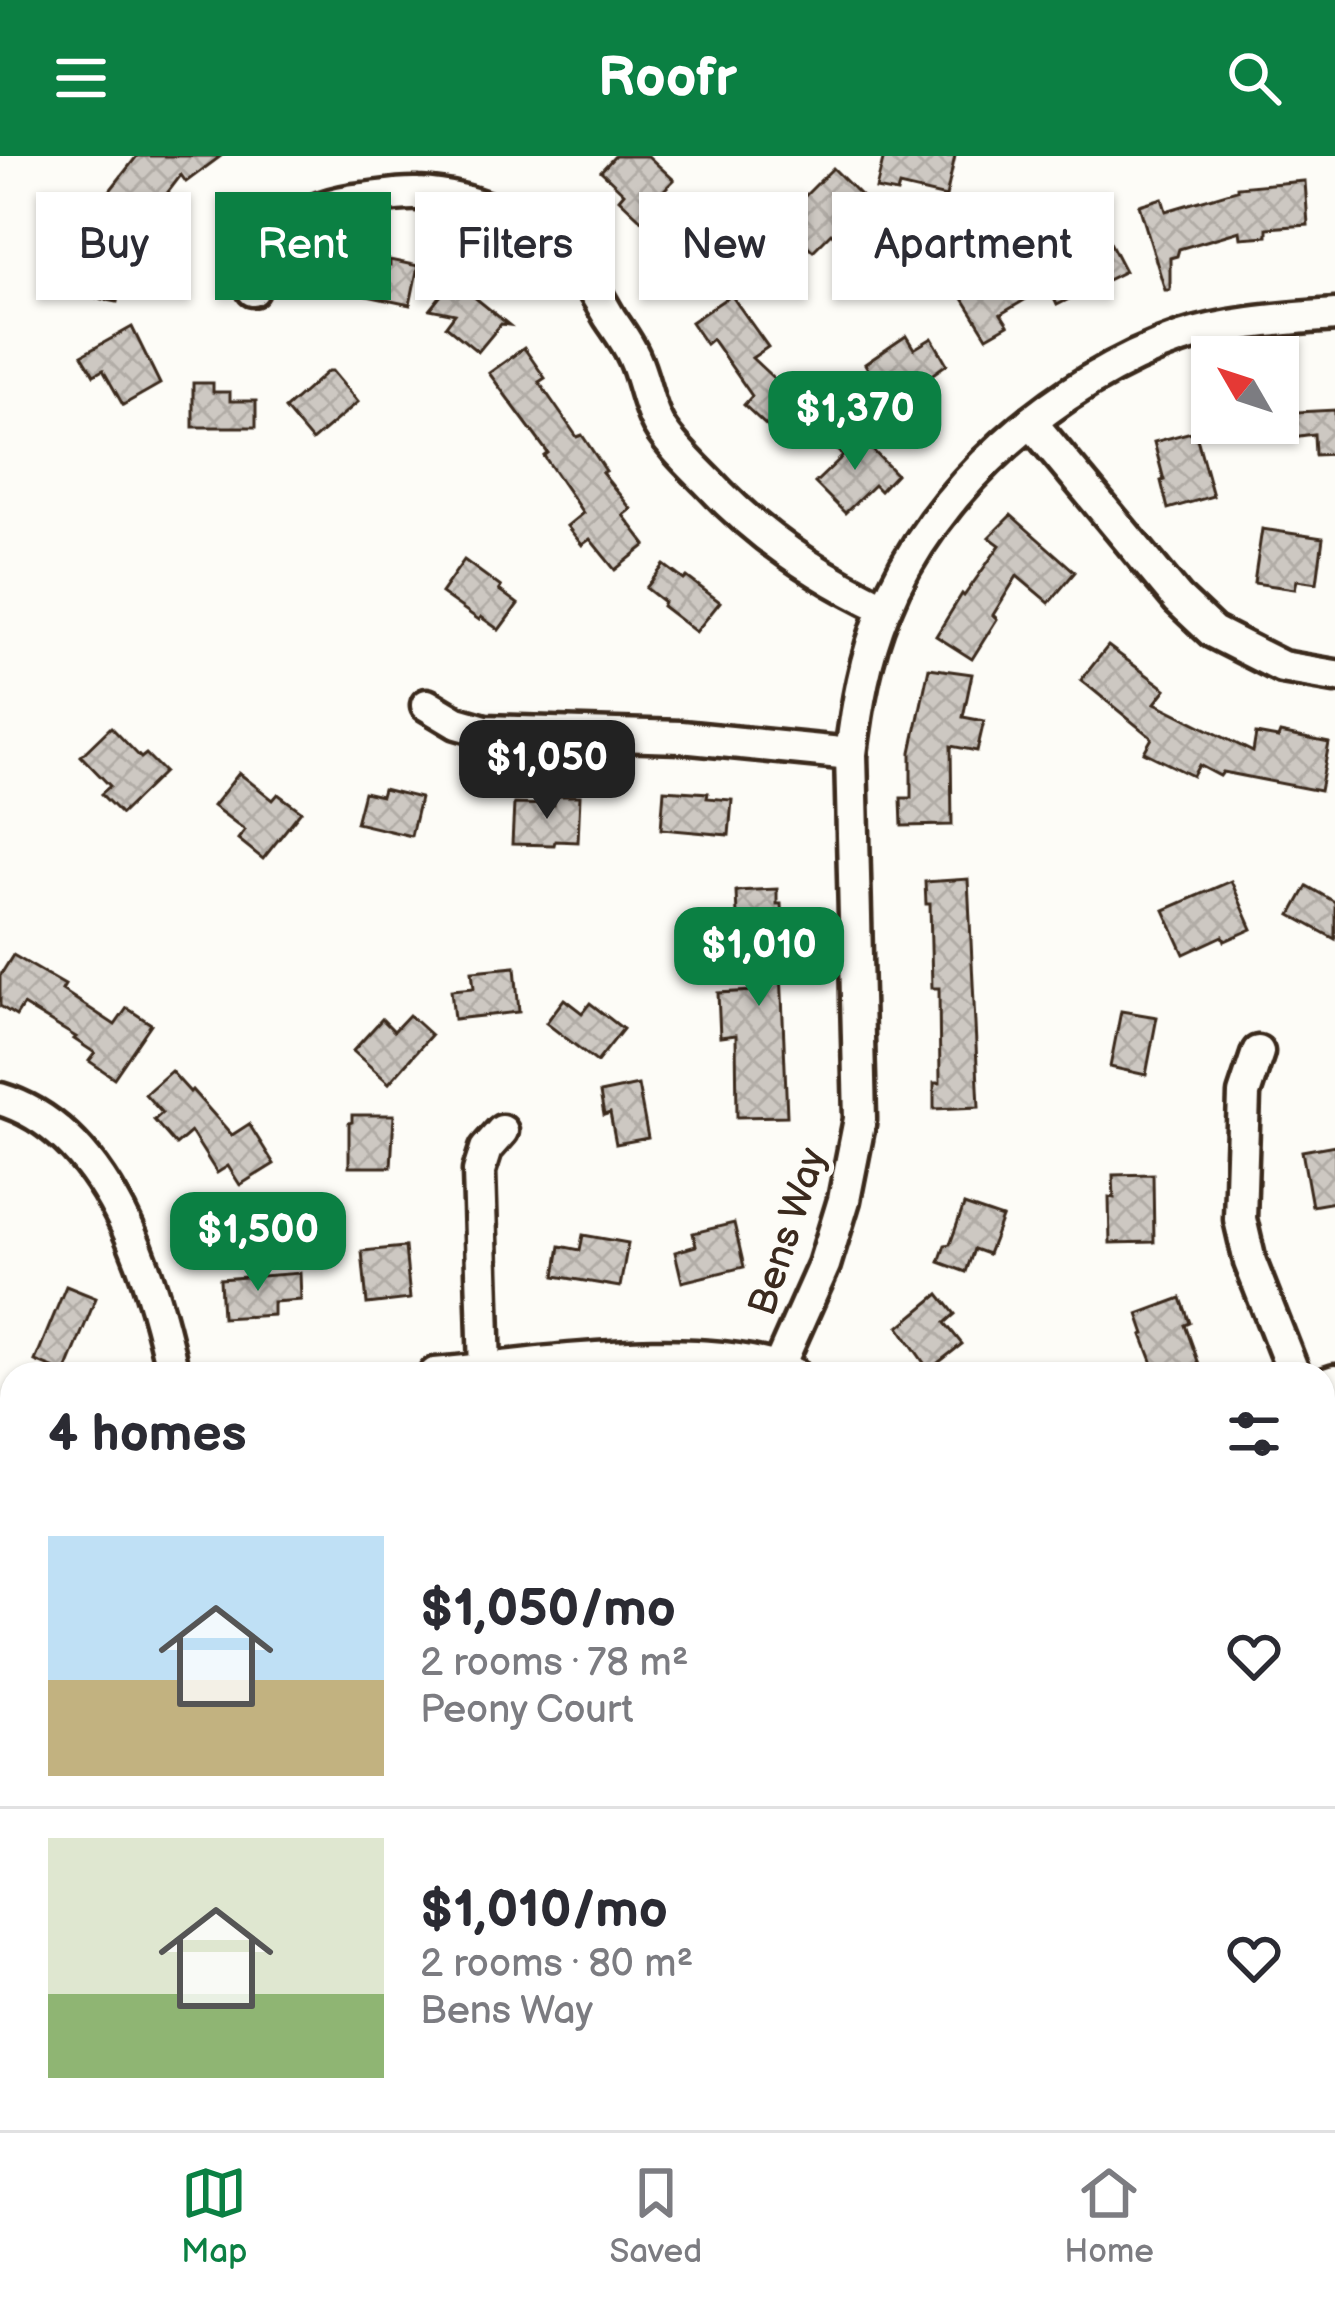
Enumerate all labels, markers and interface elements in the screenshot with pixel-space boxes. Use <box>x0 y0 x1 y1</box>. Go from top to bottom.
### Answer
icon: menu <box>48 45 114 111</box>
icon: search <box>1221 45 1287 111</box>
text: Roofr <box>598 46 737 111</box>
chip: Buy <box>36 192 191 300</box>
chip: Rent <box>215 192 391 300</box>
chip: Filters <box>415 192 615 300</box>
chip: New <box>639 192 808 300</box>
chip: Apartment <box>832 192 1114 300</box>
north arrow <box>1191 336 1299 444</box>
map controls <box>1191 336 1299 444</box>
pin: $1,370 <box>757 371 953 473</box>
text: $1,370 <box>795 386 915 433</box>
pin: $1,050 <box>449 720 645 822</box>
text: $1,050 <box>486 735 608 782</box>
pin: $1,010 <box>661 907 857 1009</box>
text: $1,010 <box>701 922 817 969</box>
street label: Bens Way <box>739 1142 838 1321</box>
pin: $1,500 <box>160 1192 356 1294</box>
text: $1,500 <box>197 1207 319 1254</box>
icon: filters <box>1221 1401 1287 1467</box>
text: 4 homes <box>48 1404 247 1465</box>
text: $1,050/mo <box>420 1579 676 1640</box>
icon: home <box>144 1584 288 1728</box>
icon: heart <box>1221 1623 1287 1689</box>
text: 2 rooms · 78 m² <box>420 1640 689 1687</box>
text: Peony Court <box>420 1687 634 1734</box>
text: $1,010/mo <box>420 1880 668 1941</box>
icon: home <box>144 1886 288 2030</box>
icon: heart <box>1221 1925 1287 1991</box>
text: 2 rooms · 80 m² <box>420 1941 693 1988</box>
text: Bens Way <box>420 1988 593 2035</box>
tab: Map <box>181 2160 247 2272</box>
tab: Saved <box>609 2160 702 2272</box>
tab: Home <box>1064 2160 1154 2272</box>

